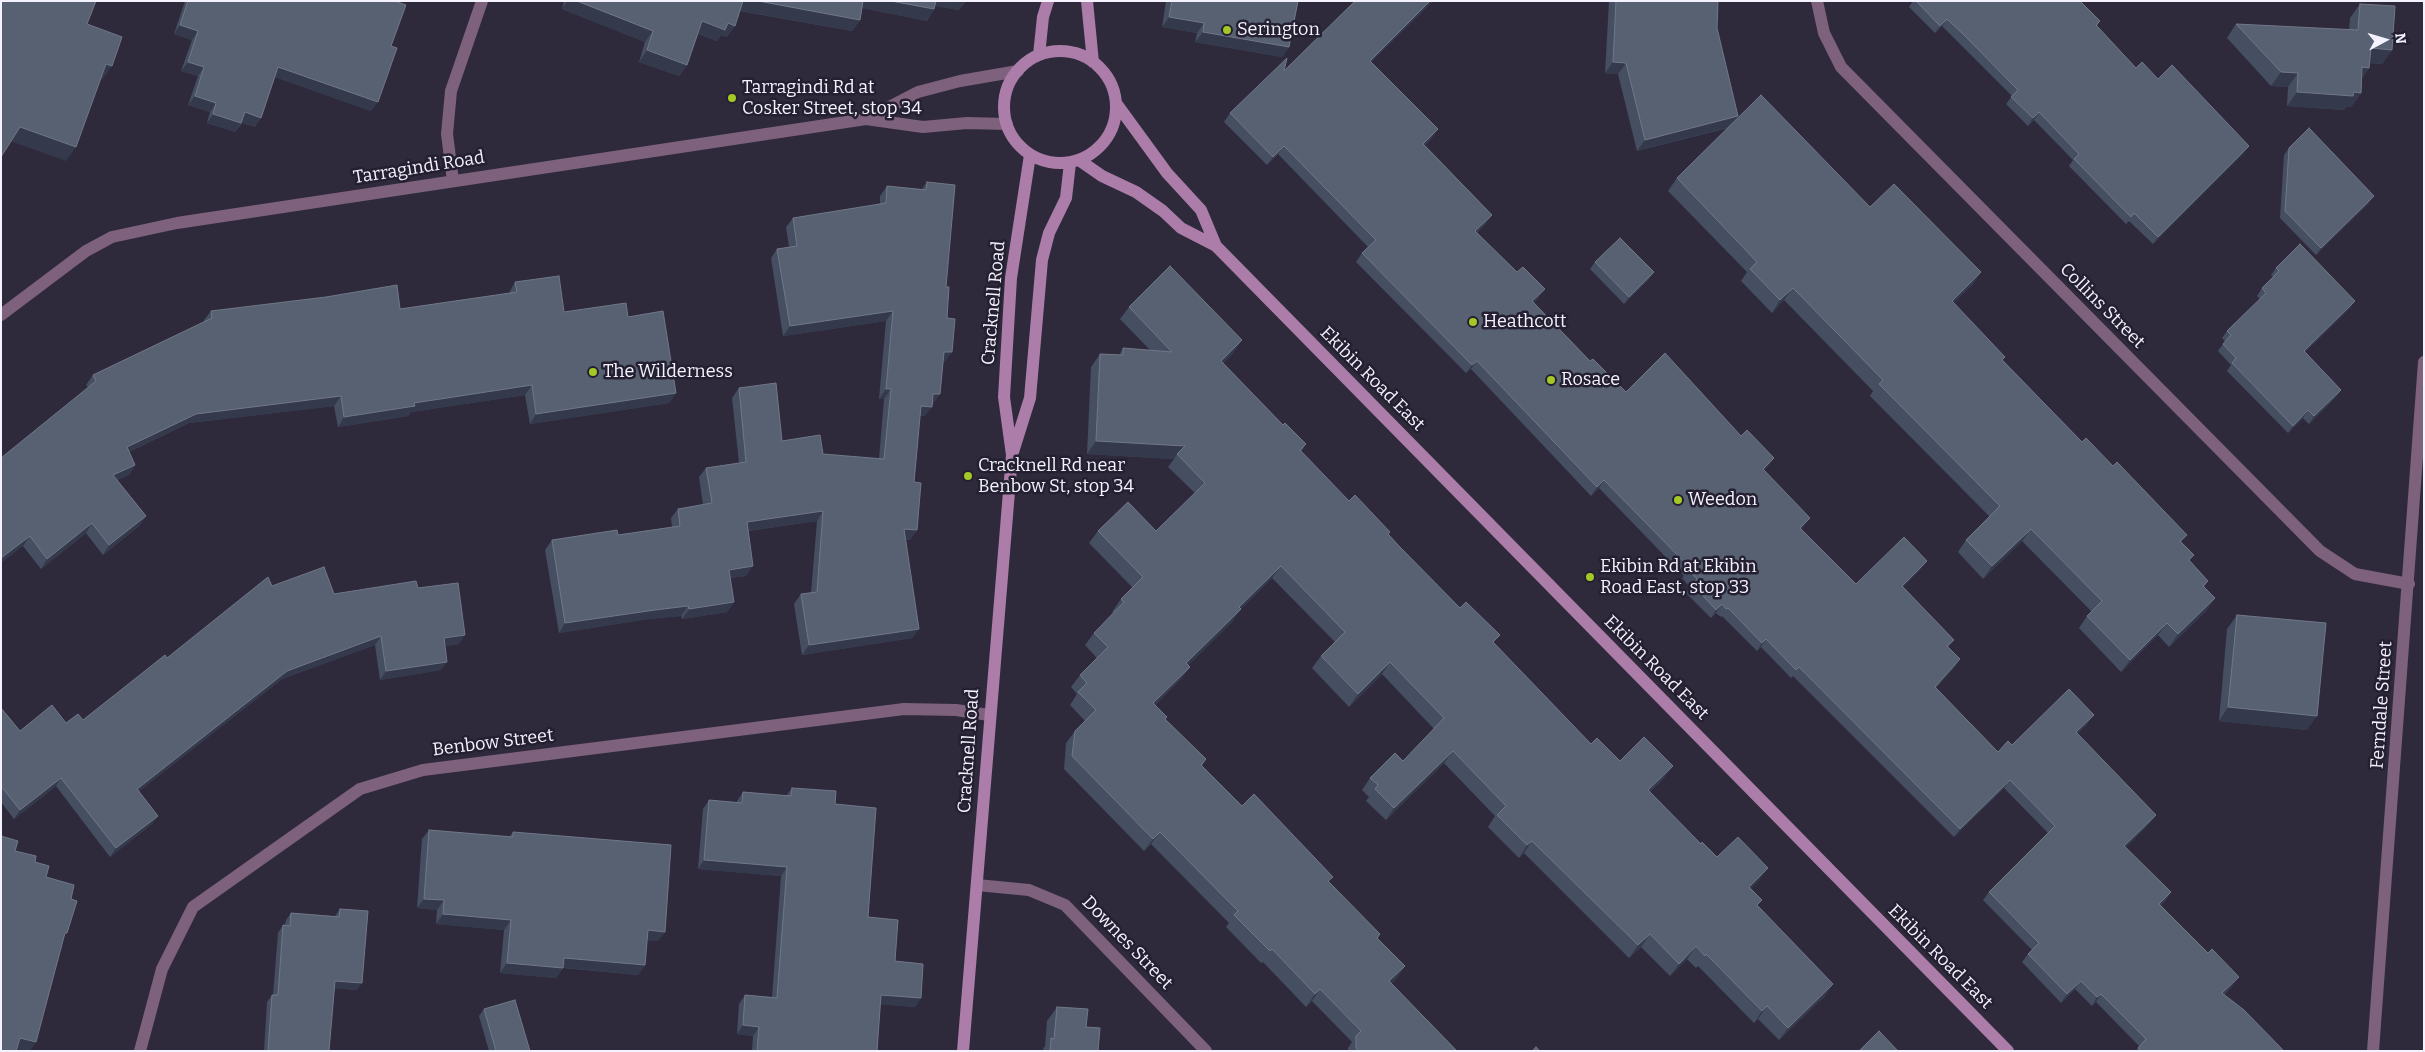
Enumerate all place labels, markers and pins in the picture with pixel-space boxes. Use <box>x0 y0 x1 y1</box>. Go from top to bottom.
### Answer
place label: Serington <box>1237 19 1320 41</box>
marker: Serington <box>1221 24 1233 36</box>
place label: Tarragindi Rd at Cosker Street, stop 34 <box>742 77 922 120</box>
marker: Tarragindi Rd at Cosker Street, stop 34 <box>726 92 738 104</box>
place label: Heathcott <box>1483 311 1567 333</box>
marker: Heathcott <box>1467 316 1479 328</box>
place label: The Wilderness <box>603 361 733 383</box>
marker: The Wilderness <box>587 366 599 378</box>
place label: Rosace <box>1561 369 1620 391</box>
marker: Rosace <box>1545 374 1557 386</box>
place label: Cracknell Rd near Benbow St, stop 34 <box>978 455 1134 498</box>
marker: Cracknell Rd near Benbow St, stop 34 <box>962 470 974 482</box>
place label: Weedon <box>1688 489 1757 511</box>
marker: Weedon <box>1672 494 1684 506</box>
place label: Ekibin Rd at Ekibin Road East, stop 33 <box>1600 556 1757 598</box>
marker: Ekibin Rd at Ekibin Road East, stop 33 <box>1584 571 1596 583</box>

